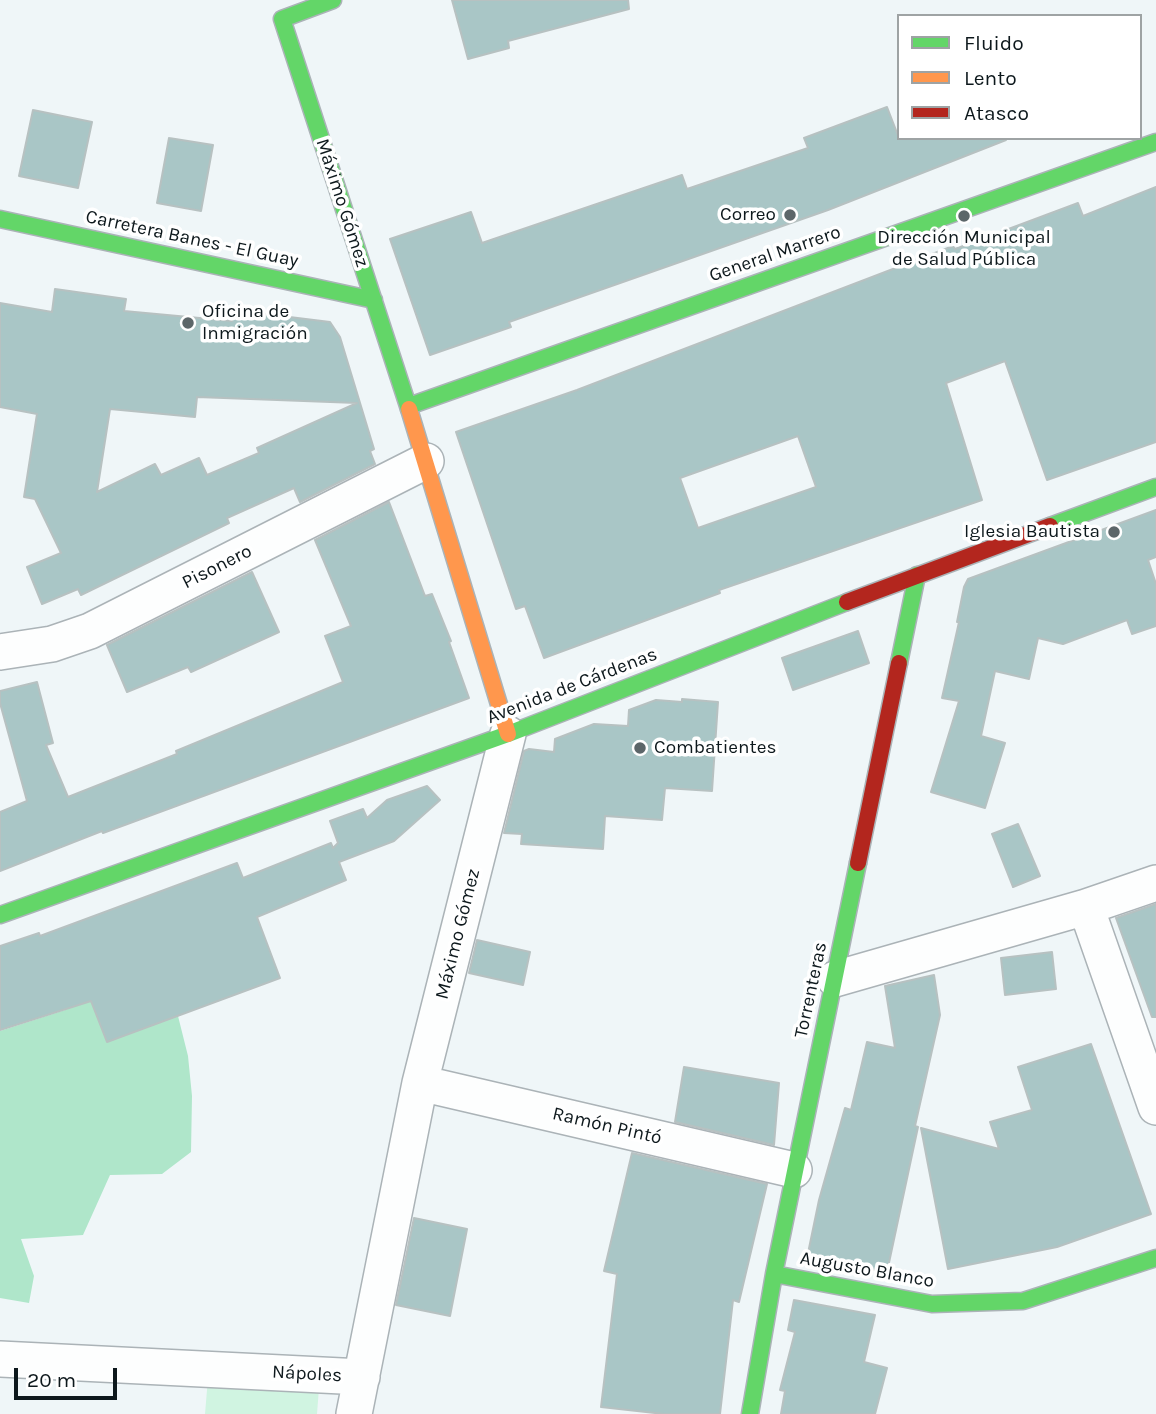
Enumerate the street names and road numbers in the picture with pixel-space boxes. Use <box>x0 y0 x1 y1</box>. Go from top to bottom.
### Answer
street label: Máximo Gómez <box>310 136 374 270</box>
street label: Carretera Banes - El Guay <box>83 205 301 273</box>
street label: General Marrero <box>706 221 844 287</box>
street label: Pisonero <box>178 540 256 594</box>
street label: Avenida de Cárdenas <box>484 643 660 729</box>
street label: Máximo Gómez <box>431 866 485 1002</box>
street label: Torrenteras <box>790 940 832 1040</box>
street label: Ramón Pintó <box>550 1102 664 1150</box>
street label: Augusto Blanco <box>798 1247 936 1293</box>
street label: Nápoles <box>271 1361 343 1387</box>

